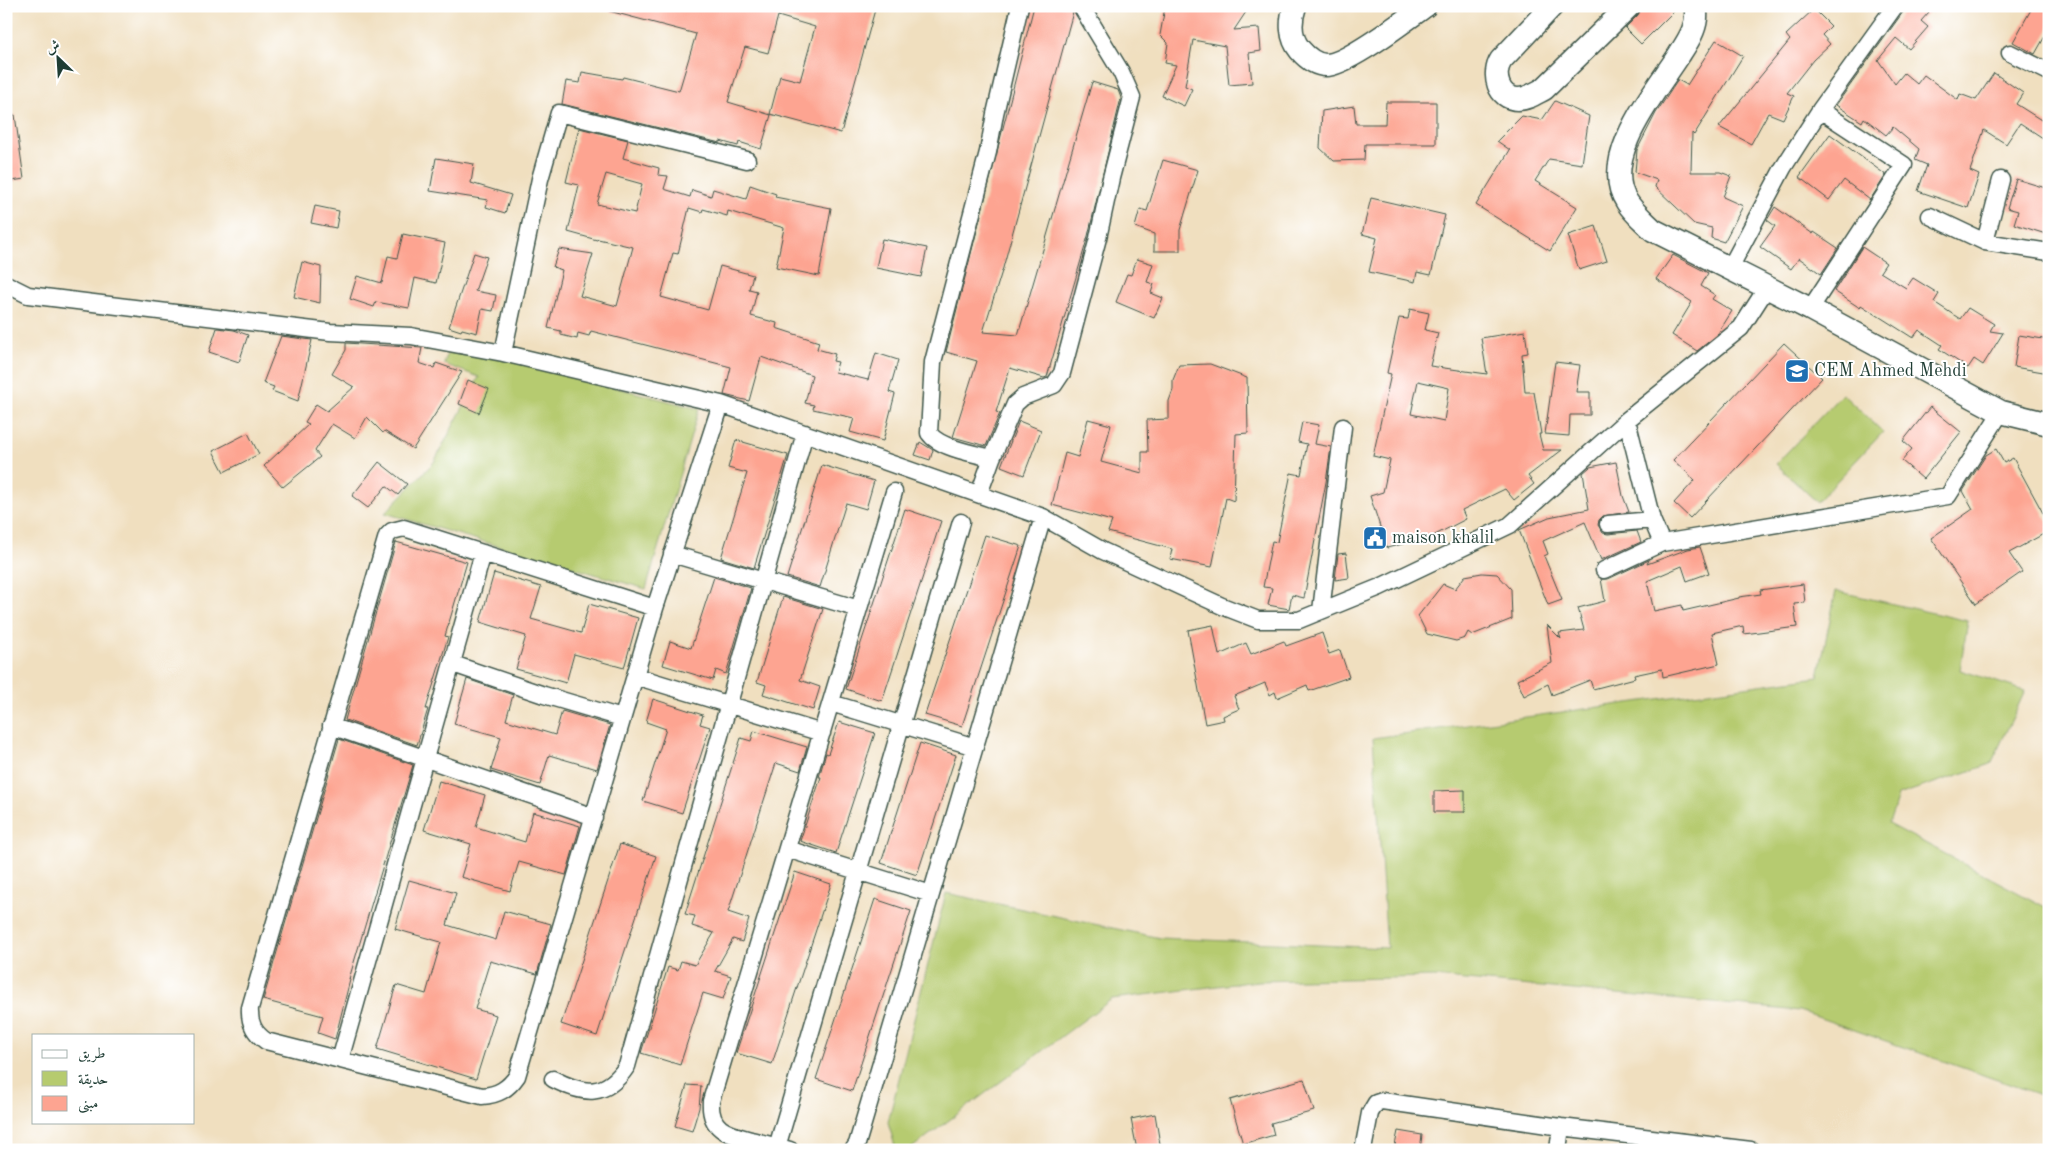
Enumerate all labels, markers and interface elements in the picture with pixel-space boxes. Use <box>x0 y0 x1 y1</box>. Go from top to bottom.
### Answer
north arrow <box>32 32 82 82</box>
text: ش <box>44 38 62 56</box>
school or university icon: CEM Ahmed Mehdi <box>1784 358 1810 384</box>
place label: CEM Ahmed Mehdi <box>1814 362 1967 380</box>
public building icon: maison khalil <box>1362 525 1388 551</box>
place label: maison khalil <box>1392 529 1494 547</box>
legend <box>32 1034 195 1124</box>
text: طريق <box>78 1047 105 1063</box>
text: حديقة <box>78 1073 108 1088</box>
text: مبنى <box>78 1097 98 1114</box>

